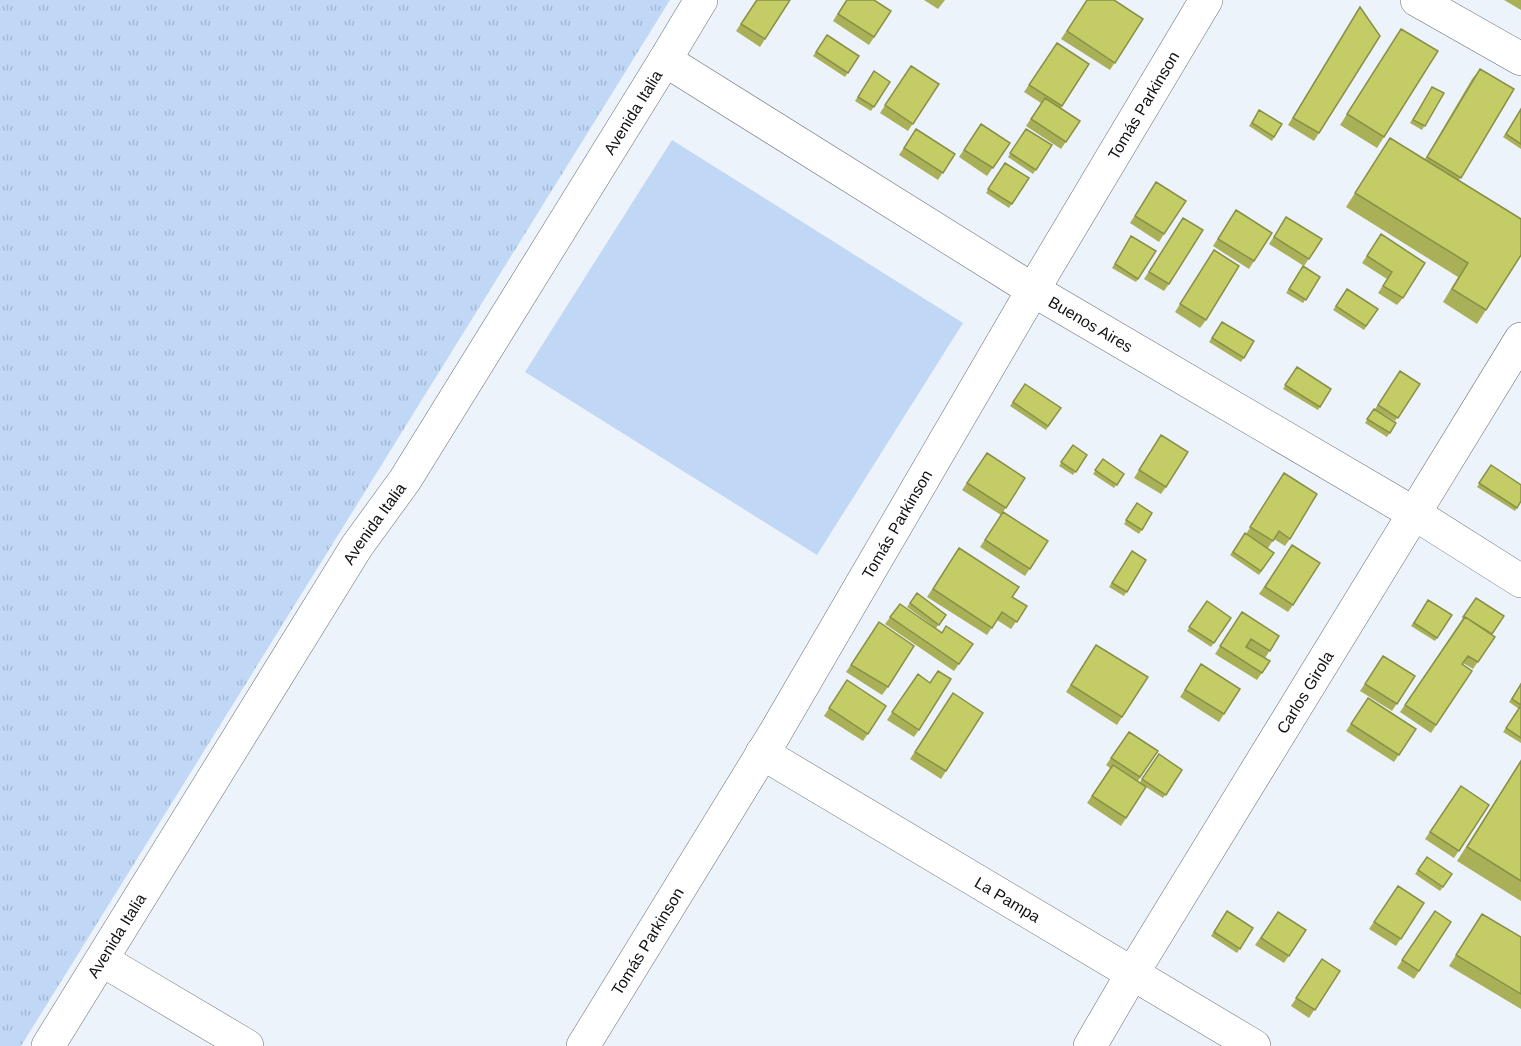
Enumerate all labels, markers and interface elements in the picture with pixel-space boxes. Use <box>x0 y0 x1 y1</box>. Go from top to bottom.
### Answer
street label: Tomás Parkinson <box>1105 48 1182 163</box>
street label: Avenida Italia <box>601 67 666 158</box>
street label: Buenos Aires <box>1046 293 1136 356</box>
street label: Tomás Parkinson <box>859 467 935 582</box>
street label: Avenida Italia <box>340 480 409 568</box>
street label: Carlos Girola <box>1273 648 1337 737</box>
street label: La Pampa <box>972 874 1043 926</box>
street label: Tomás Parkinson <box>608 885 687 998</box>
street label: Avenida Italia <box>84 890 149 981</box>

